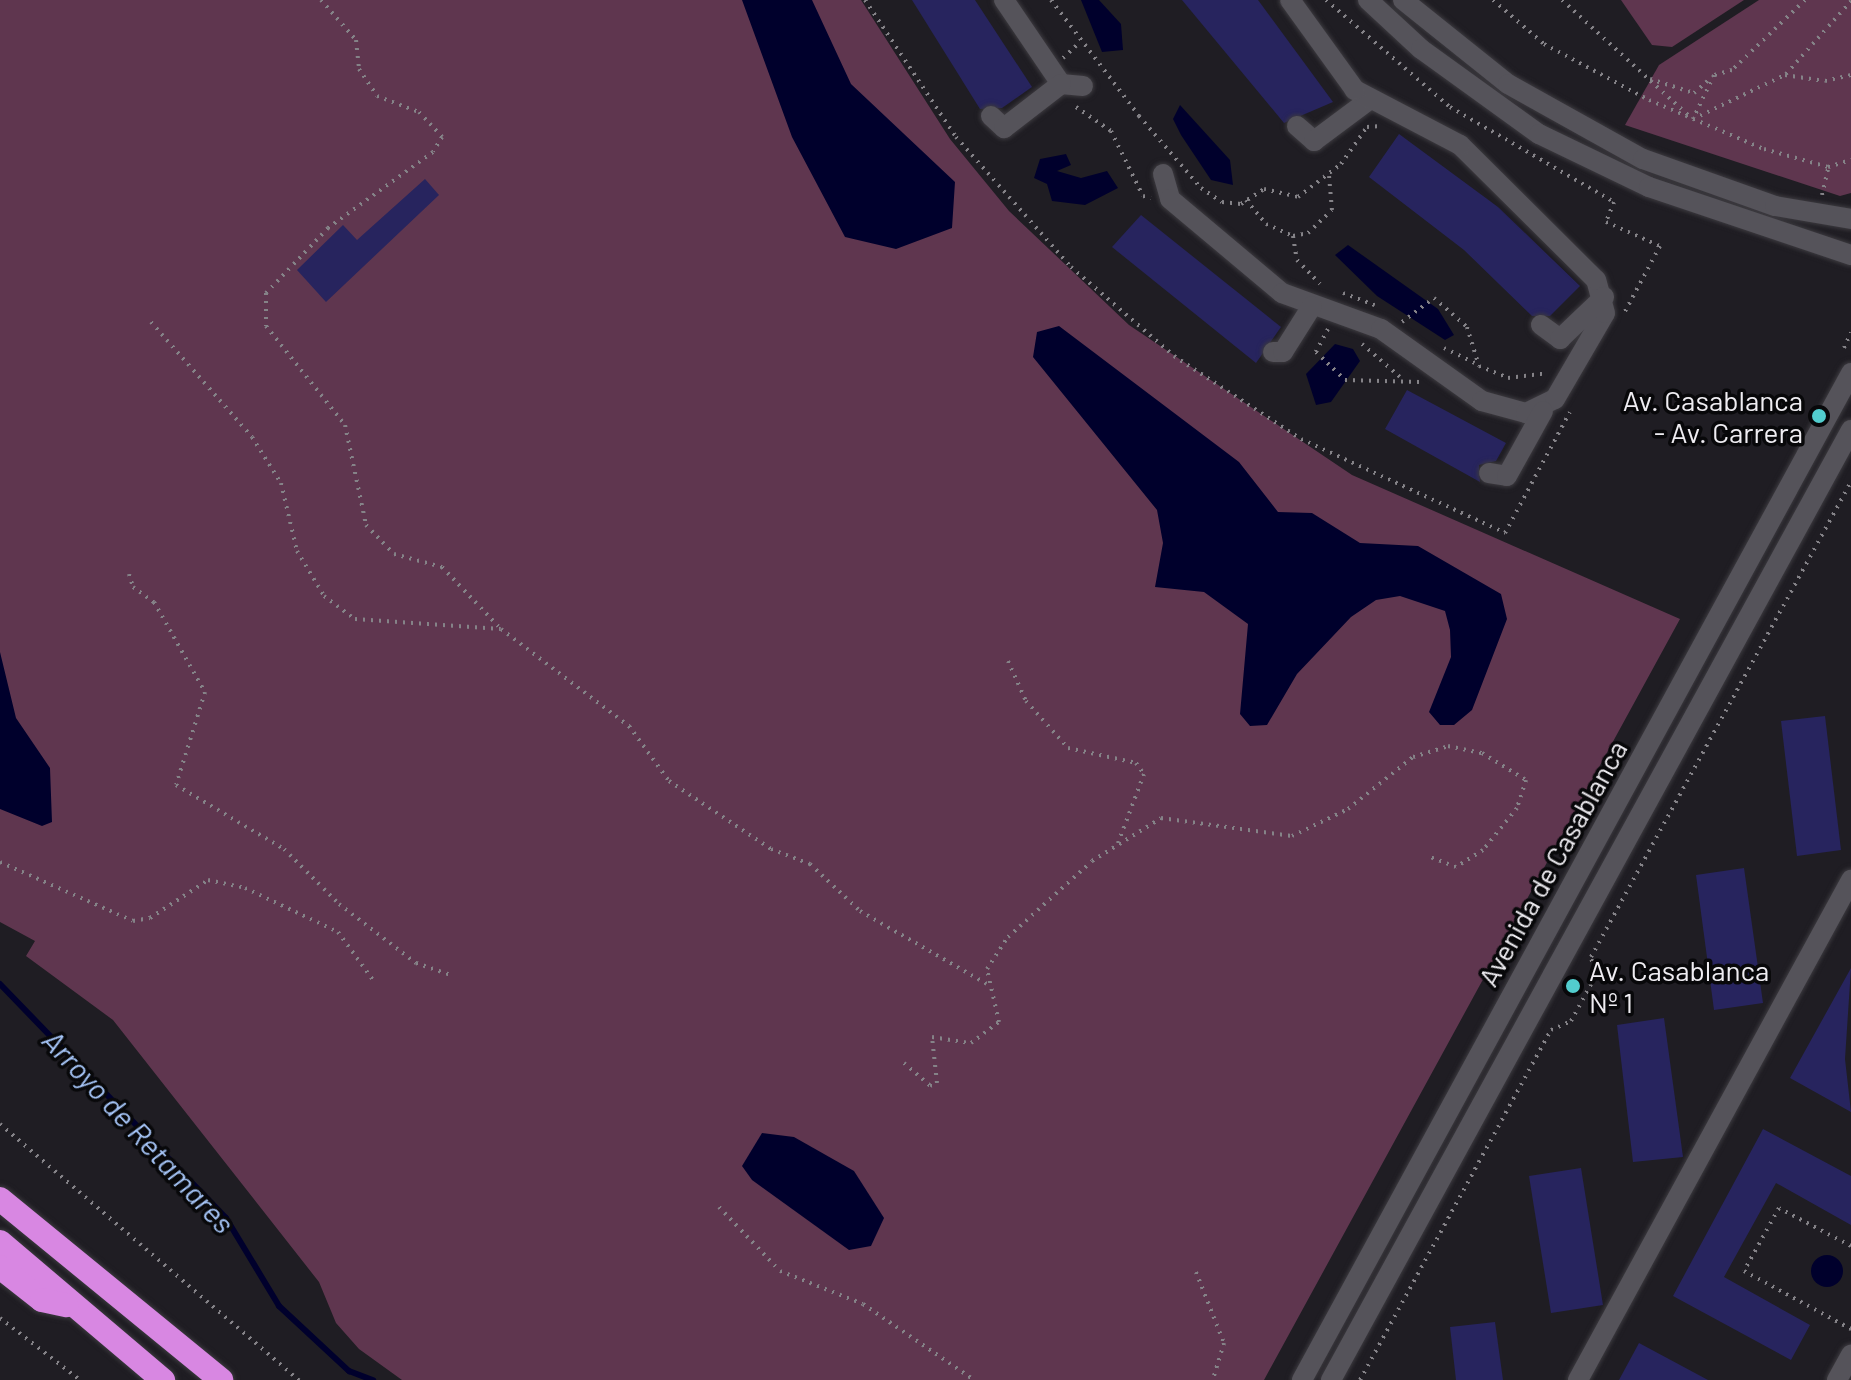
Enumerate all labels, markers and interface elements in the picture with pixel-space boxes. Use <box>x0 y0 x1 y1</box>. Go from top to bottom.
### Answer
place label: Av. Casablanca - Av. Carrera <box>1623 383 1803 449</box>
marker: Av. Casablanca - Av. Carrera <box>1810 407 1828 425</box>
street label: Avenida de Casablanca <box>1470 734 1634 992</box>
place label: Av. Casablanca Nº 1 <box>1589 953 1769 1019</box>
marker: Av. Casablanca Nº 1 <box>1564 977 1582 995</box>
water label: Arroyo de Retamares <box>36 1022 242 1240</box>

